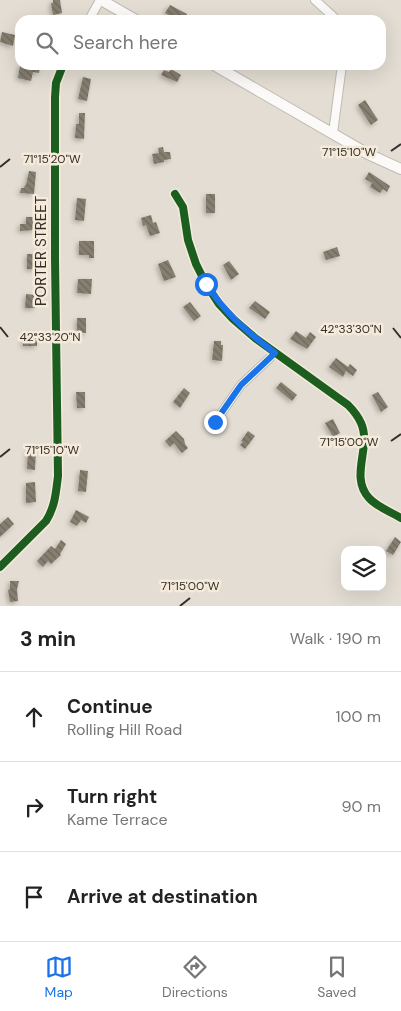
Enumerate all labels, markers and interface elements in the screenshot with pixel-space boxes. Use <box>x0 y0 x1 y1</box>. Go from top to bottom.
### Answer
search box <box>15 15 386 70</box>
icon: search <box>33 29 61 57</box>
text: Search here <box>73 30 178 55</box>
text: 71°15'10"W <box>322 144 376 160</box>
text: 71°15'20"W <box>23 151 81 167</box>
street label: PORTER STREET <box>31 196 51 306</box>
route start <box>195 273 218 296</box>
text: 42°33'30"N <box>320 321 382 337</box>
text: 42°33'20"N <box>19 329 81 345</box>
route end <box>204 411 227 434</box>
text: 71°15'00"W <box>320 434 379 450</box>
text: 71°15'10"W <box>25 442 79 458</box>
map controls <box>341 546 386 591</box>
button: layers <box>341 546 386 591</box>
text: 71°15'00"W <box>161 578 220 594</box>
text: 3 min <box>20 625 76 653</box>
text: Walk · 190 m <box>290 628 381 649</box>
text: Continue <box>67 694 153 719</box>
icon: ahead <box>20 703 48 731</box>
text: 100 m <box>336 706 381 727</box>
text: Rolling Hill Road <box>67 719 182 740</box>
text: Turn right <box>67 784 157 809</box>
icon: right <box>20 793 48 821</box>
text: 90 m <box>341 796 381 817</box>
text: Kame Terrace <box>67 809 168 830</box>
icon: arrive <box>20 883 48 911</box>
text: Arrive at destination <box>67 884 258 909</box>
tab: Map <box>45 953 73 1001</box>
tab: Directions <box>162 953 228 1001</box>
tab: Saved <box>317 953 356 1001</box>

